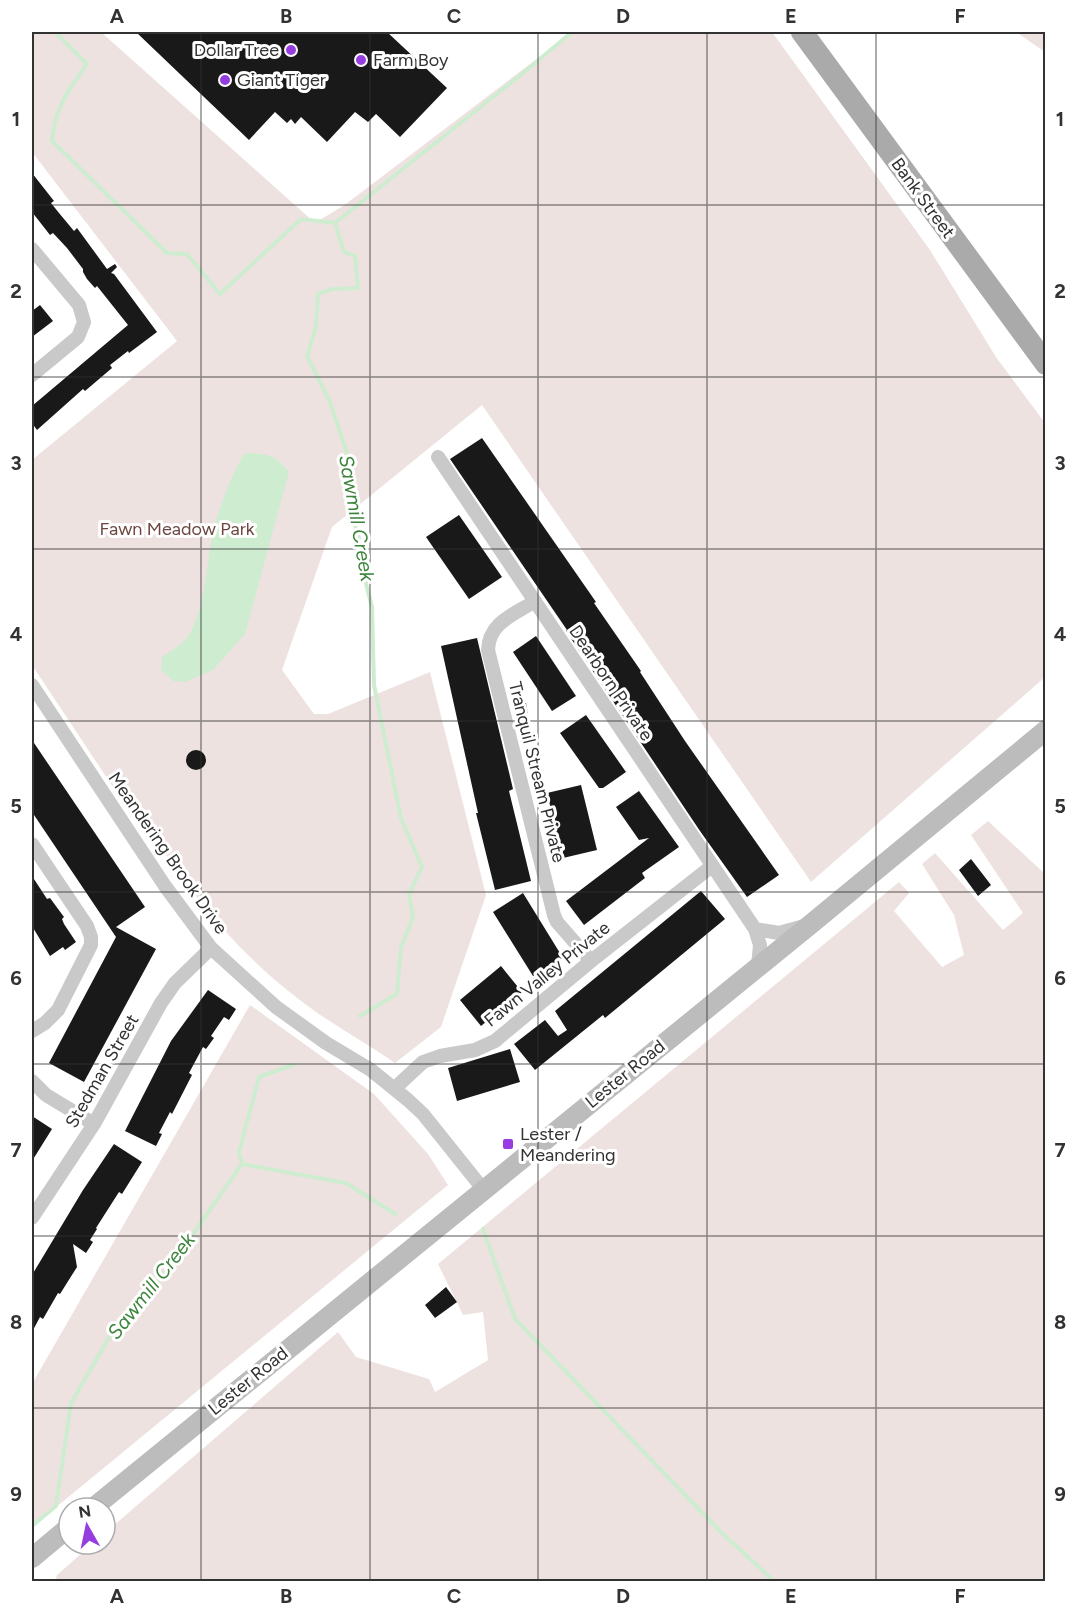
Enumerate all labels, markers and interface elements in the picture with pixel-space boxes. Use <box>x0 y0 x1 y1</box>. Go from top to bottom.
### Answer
text: A <box>110 4 125 28</box>
text: B <box>280 4 292 28</box>
text: C <box>447 4 461 28</box>
text: D <box>616 4 630 28</box>
text: E <box>785 4 797 28</box>
text: F <box>954 4 966 28</box>
place label: Dollar Tree <box>194 39 279 61</box>
marker: Dollar Tree <box>284 43 298 57</box>
place label: Farm Boy <box>373 49 449 71</box>
marker: Farm Boy <box>354 53 368 67</box>
place label: Giant Tiger <box>237 69 326 91</box>
marker: Giant Tiger <box>218 73 232 87</box>
text: 1 <box>12 107 20 131</box>
text: 1 <box>1056 107 1064 131</box>
street label: Bank Street <box>887 154 960 243</box>
text: 2 <box>10 279 22 303</box>
text: 2 <box>1054 279 1066 303</box>
text: 3 <box>10 451 22 475</box>
text: 3 <box>1054 451 1066 475</box>
water label: Sawmill Creek <box>334 453 380 584</box>
park label: Fawn Meadow Park <box>99 518 255 540</box>
street label: Dearborn Private <box>564 621 658 745</box>
text: 4 <box>10 622 23 646</box>
text: 4 <box>1054 622 1067 646</box>
street label: Tranquil Stream Private <box>504 679 570 865</box>
street label: Meandering Brook Drive <box>104 768 232 938</box>
text: 5 <box>10 794 22 818</box>
text: 5 <box>1054 794 1066 818</box>
street label: Fawn Valley Private <box>480 917 614 1031</box>
text: 6 <box>10 966 22 990</box>
text: 6 <box>1054 966 1066 990</box>
street label: Stedman Street <box>61 1010 144 1132</box>
street label: Lester Road <box>581 1035 669 1113</box>
place label: Lester / Meandering <box>520 1123 616 1166</box>
marker: Lester / Meandering <box>501 1137 515 1151</box>
text: 7 <box>10 1138 22 1162</box>
text: 7 <box>1054 1138 1066 1162</box>
water label: Sawmill Creek <box>102 1227 201 1344</box>
text: 8 <box>10 1310 22 1334</box>
text: 8 <box>1054 1310 1066 1334</box>
street label: Lester Road <box>204 1342 292 1420</box>
text: 9 <box>10 1482 22 1506</box>
text: 9 <box>1054 1482 1066 1506</box>
north arrow <box>57 1496 117 1556</box>
text: N <box>77 1501 92 1522</box>
text: A <box>110 1584 125 1608</box>
text: B <box>280 1584 292 1608</box>
text: C <box>447 1584 461 1608</box>
text: D <box>616 1584 630 1608</box>
text: E <box>785 1584 797 1608</box>
text: F <box>954 1584 966 1608</box>

